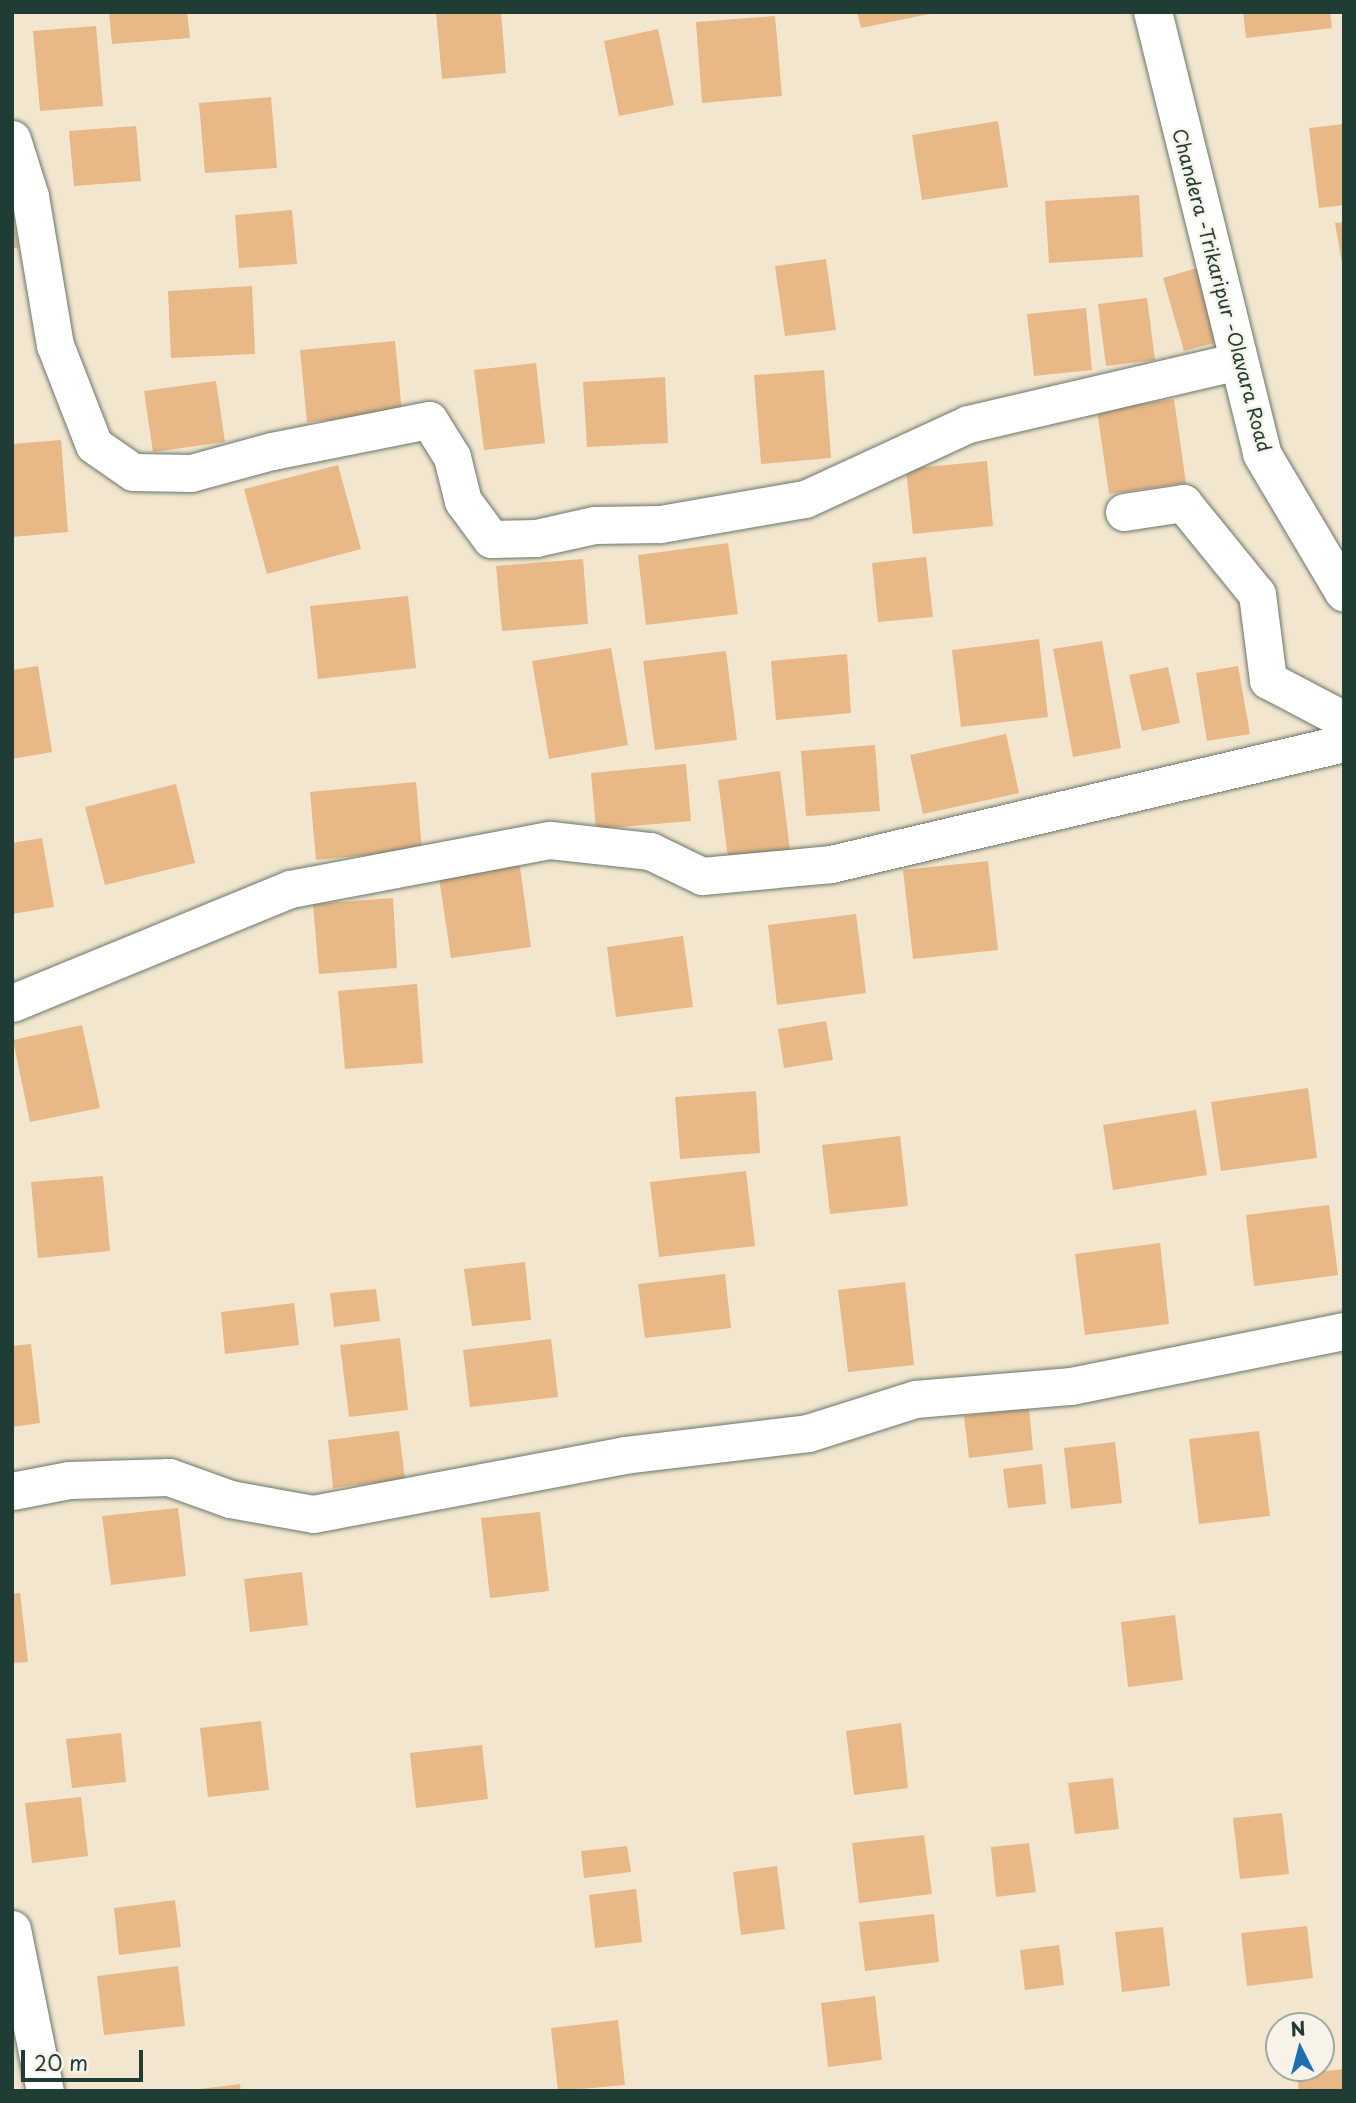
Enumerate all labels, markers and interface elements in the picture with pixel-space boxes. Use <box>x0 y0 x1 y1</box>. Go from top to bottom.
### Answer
street label: Chandera -Trikaripur -Olavara Road <box>1168 125 1276 455</box>
north arrow <box>1265 2012 1335 2082</box>
text: N <box>1289 2013 1307 2043</box>
scale bar <box>24 2036 147 2080</box>
text: 20 m <box>34 2046 88 2078</box>

